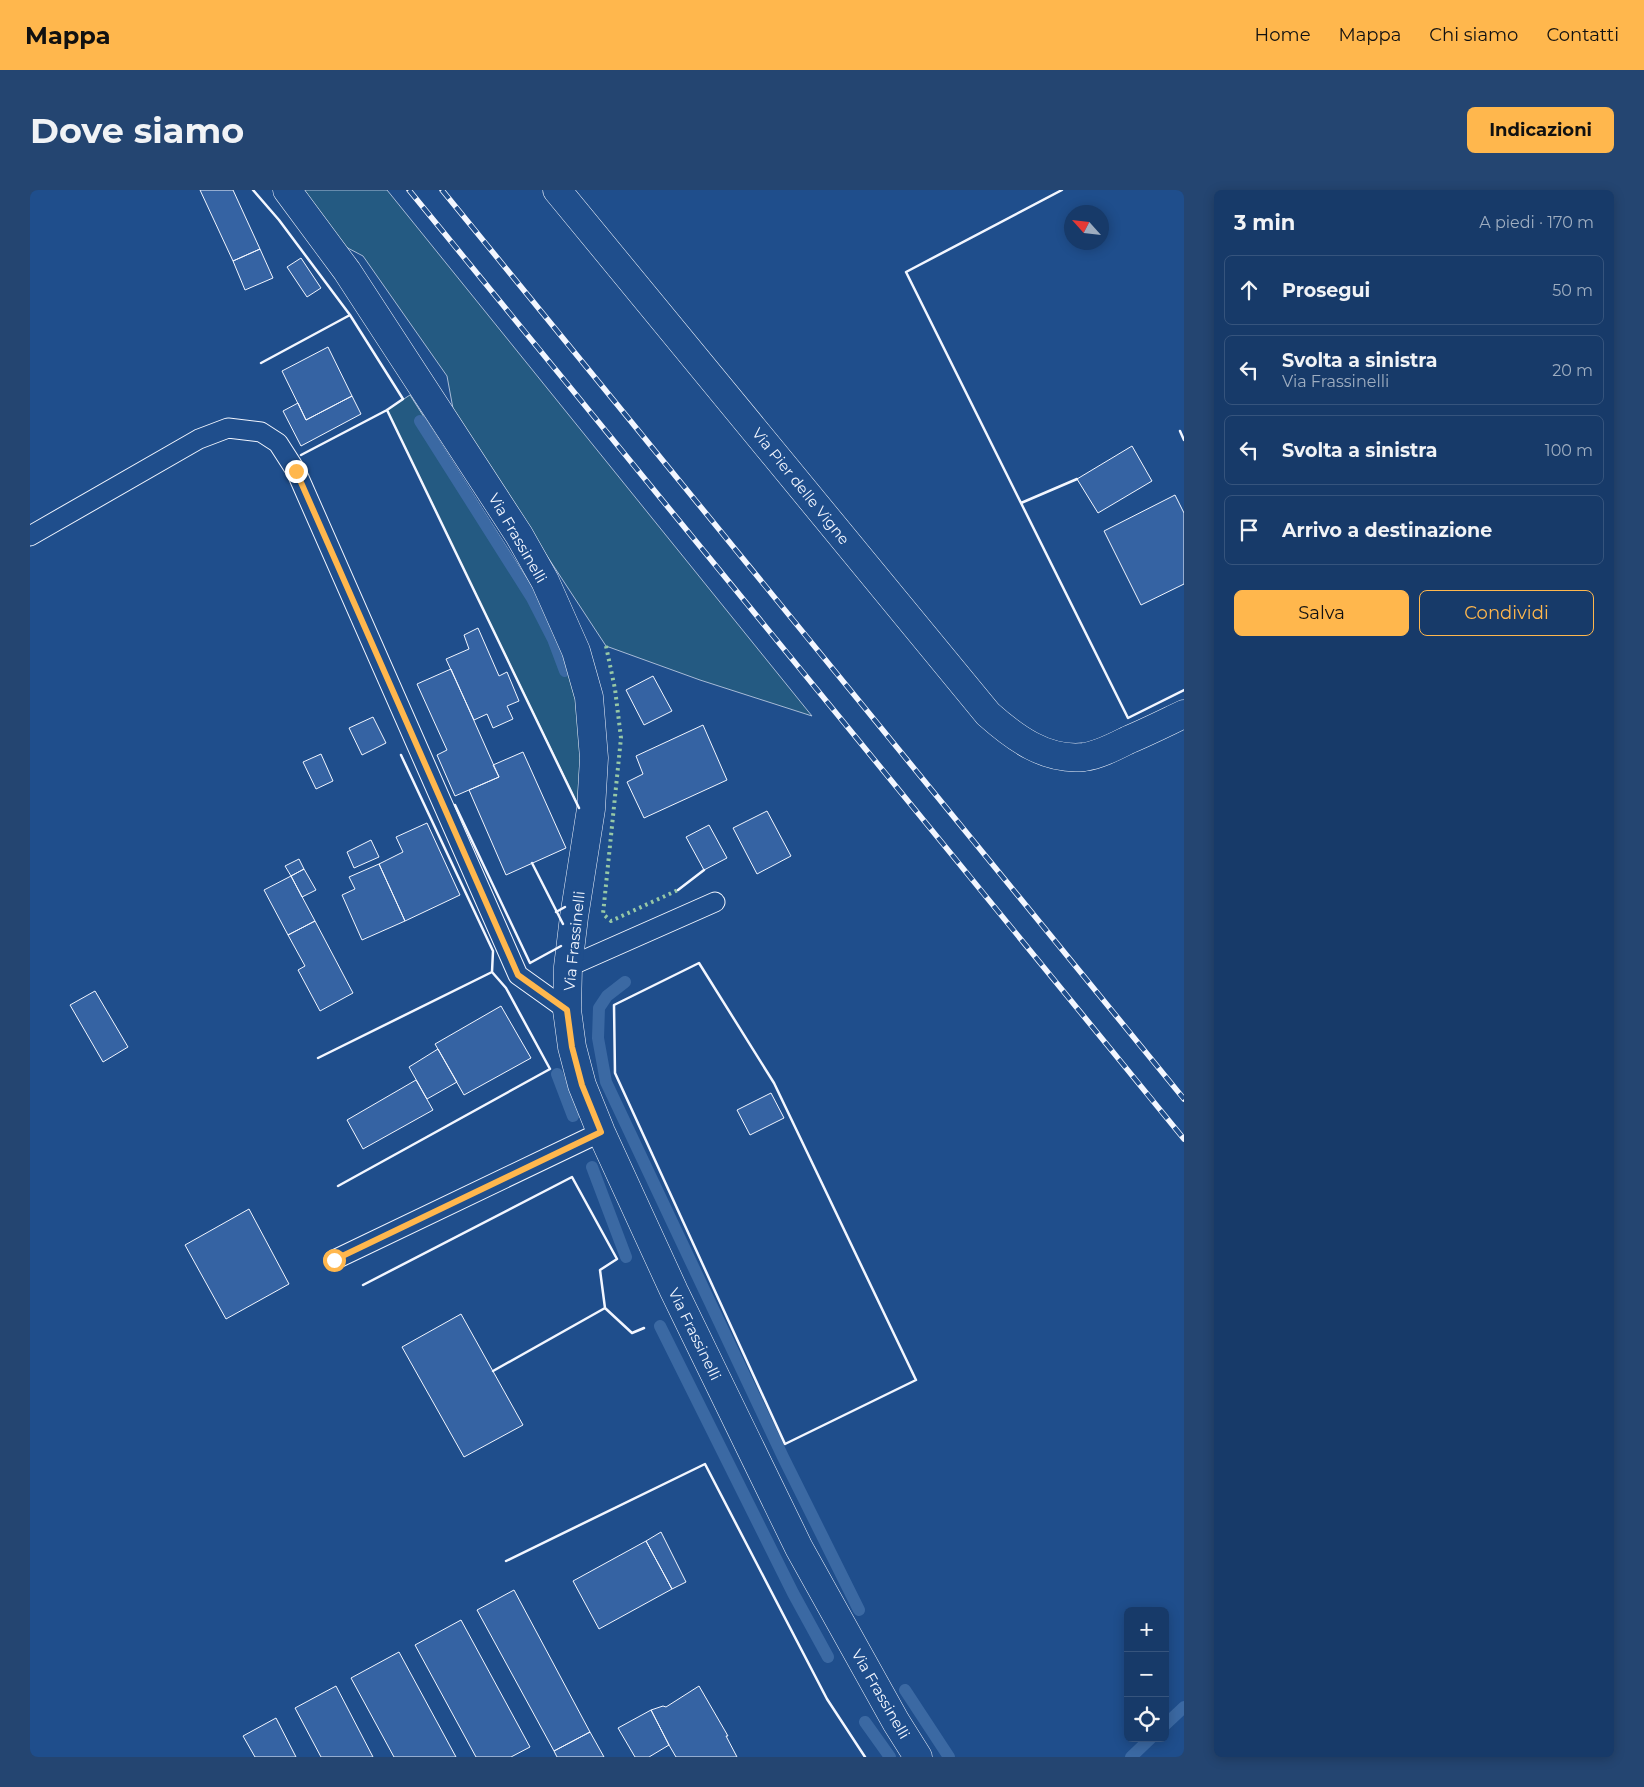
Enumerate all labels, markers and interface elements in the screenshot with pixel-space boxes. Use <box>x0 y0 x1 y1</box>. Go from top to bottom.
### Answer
text: Mappa <box>25 21 110 50</box>
text: Home <box>1255 24 1311 46</box>
text: Mappa <box>1339 24 1401 46</box>
text: Chi siamo <box>1429 24 1518 46</box>
text: Contatti <box>1546 24 1619 46</box>
button: Indicazioni <box>1467 107 1614 153</box>
text: Dove siamo <box>30 109 244 152</box>
north arrow <box>1064 205 1109 250</box>
text: 3 min <box>1234 210 1295 235</box>
text: A piedi · 170 m <box>1479 213 1594 232</box>
icon: ahead <box>1235 276 1263 304</box>
text: Prosegui <box>1282 279 1370 302</box>
text: 50 m <box>1552 281 1593 300</box>
text: Svolta a sinistra <box>1282 349 1437 372</box>
icon: left <box>1235 356 1263 384</box>
text: 20 m <box>1552 361 1593 380</box>
text: Via Frassinelli <box>1282 372 1389 391</box>
street label: Via Pier delle Vigne <box>748 424 854 548</box>
icon: left <box>1235 436 1263 464</box>
text: Svolta a sinistra <box>1282 439 1437 462</box>
text: 100 m <box>1545 441 1593 460</box>
route end <box>285 460 308 483</box>
street label: Via Frassinelli <box>485 490 551 586</box>
icon: arrive <box>1235 516 1263 544</box>
text: Arrivo a destinazione <box>1282 519 1492 542</box>
button: Salva <box>1234 590 1409 636</box>
button: Condividi <box>1419 590 1594 636</box>
street label: Via Frassinelli <box>559 890 589 992</box>
route start <box>323 1249 346 1272</box>
street label: Via Frassinelli <box>664 1285 726 1383</box>
map controls <box>1124 1607 1169 1742</box>
button: + <box>1124 1607 1169 1652</box>
street label: Via Frassinelli <box>848 1646 914 1742</box>
button: − <box>1124 1652 1169 1697</box>
button: locate <box>1124 1697 1169 1742</box>

